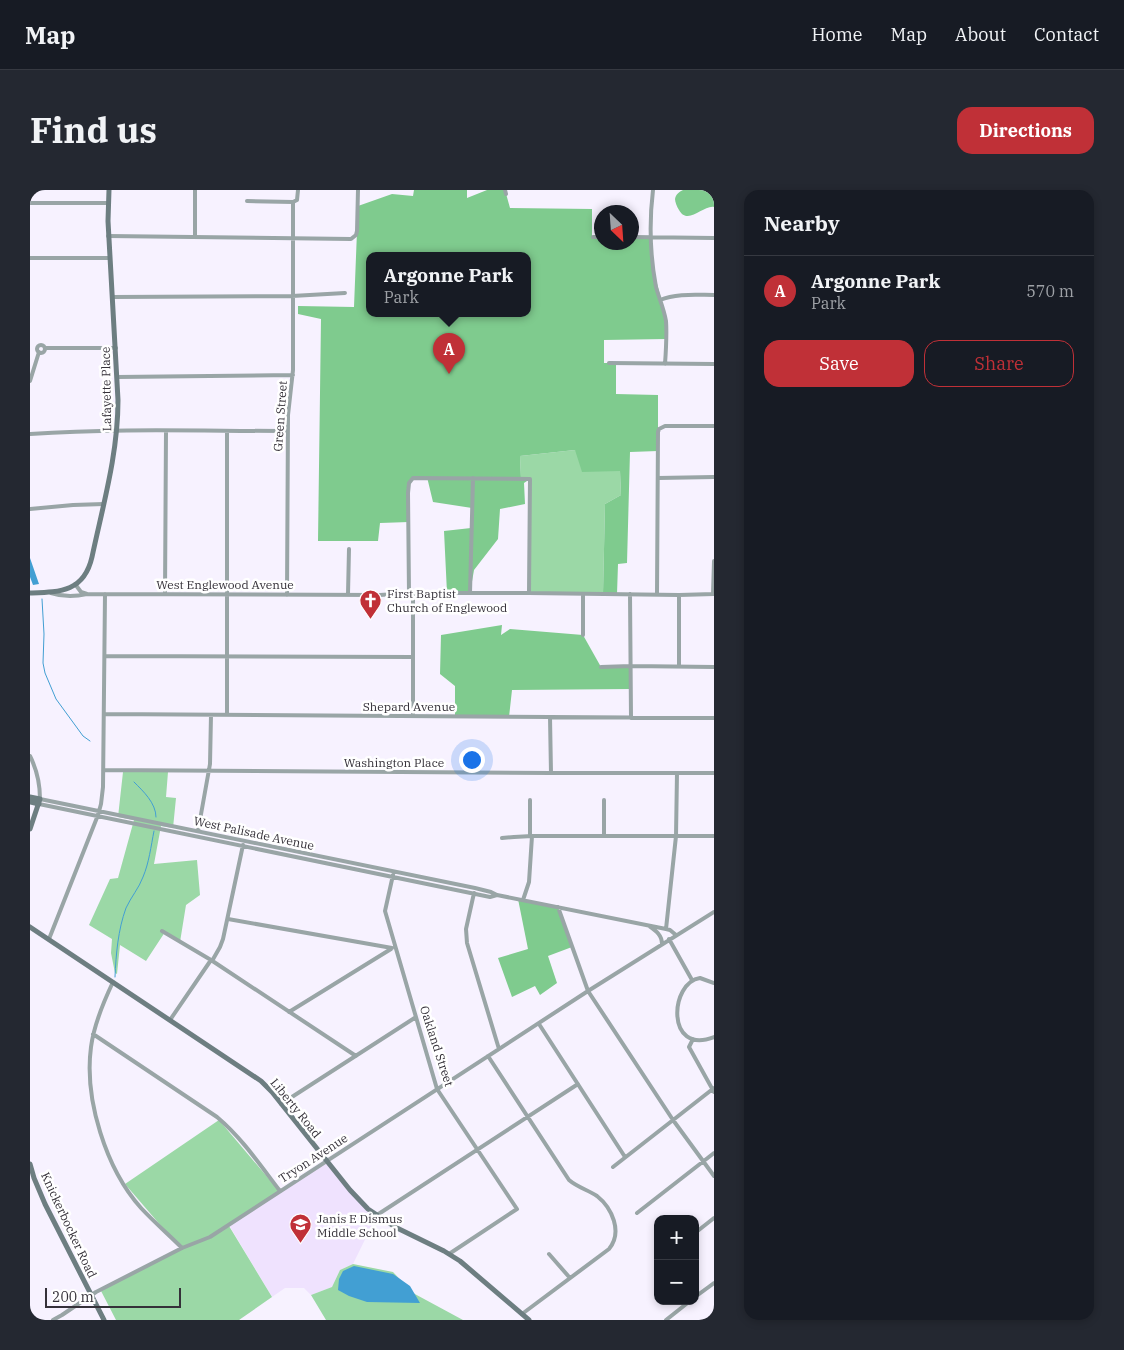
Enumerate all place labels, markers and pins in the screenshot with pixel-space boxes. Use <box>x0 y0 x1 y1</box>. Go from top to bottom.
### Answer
pin: A <box>433 333 465 374</box>
place label: First Baptist Church of Englewood <box>387 586 507 615</box>
church icon: First Baptist Church of Englewood <box>359 588 383 619</box>
place label: Janis E Dismus Middle School <box>317 1211 403 1240</box>
school or university icon: Janis E Dismus Middle School <box>289 1213 313 1244</box>

